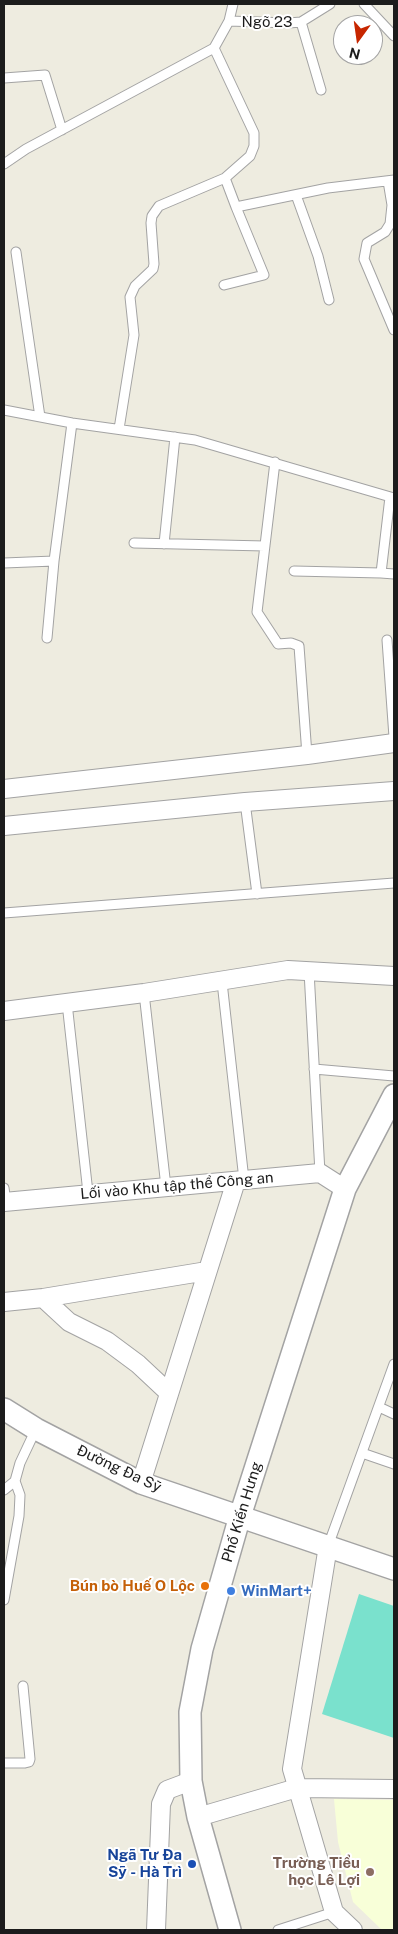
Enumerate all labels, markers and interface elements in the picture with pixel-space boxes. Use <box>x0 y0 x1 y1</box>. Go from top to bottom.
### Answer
street label: Ngõ 23 <box>242 13 292 31</box>
north arrow <box>333 15 383 65</box>
text: N <box>347 44 362 63</box>
street label: Lối vào Khu tập thể Công an <box>80 1169 274 1203</box>
street label: Đường Đa Sỹ <box>74 1442 164 1496</box>
street label: Phố Kiến Hưng <box>218 1460 266 1564</box>
place label: Bún bò Huế O Lộc <box>70 1577 195 1595</box>
marker: Bún bò Huế O Lộc <box>199 1580 211 1592</box>
place label: WinMart+ <box>241 1582 312 1600</box>
marker: WinMart+ <box>225 1585 237 1597</box>
place label: Ngã Tư Đa Sỹ - Hà Trì <box>107 1846 182 1881</box>
place label: Trường Tiểu học Lê Lợi <box>273 1854 360 1889</box>
marker: Ngã Tư Đa Sỹ - Hà Trì <box>186 1858 198 1870</box>
marker: Trường Tiểu học Lê Lợi <box>364 1866 376 1878</box>

